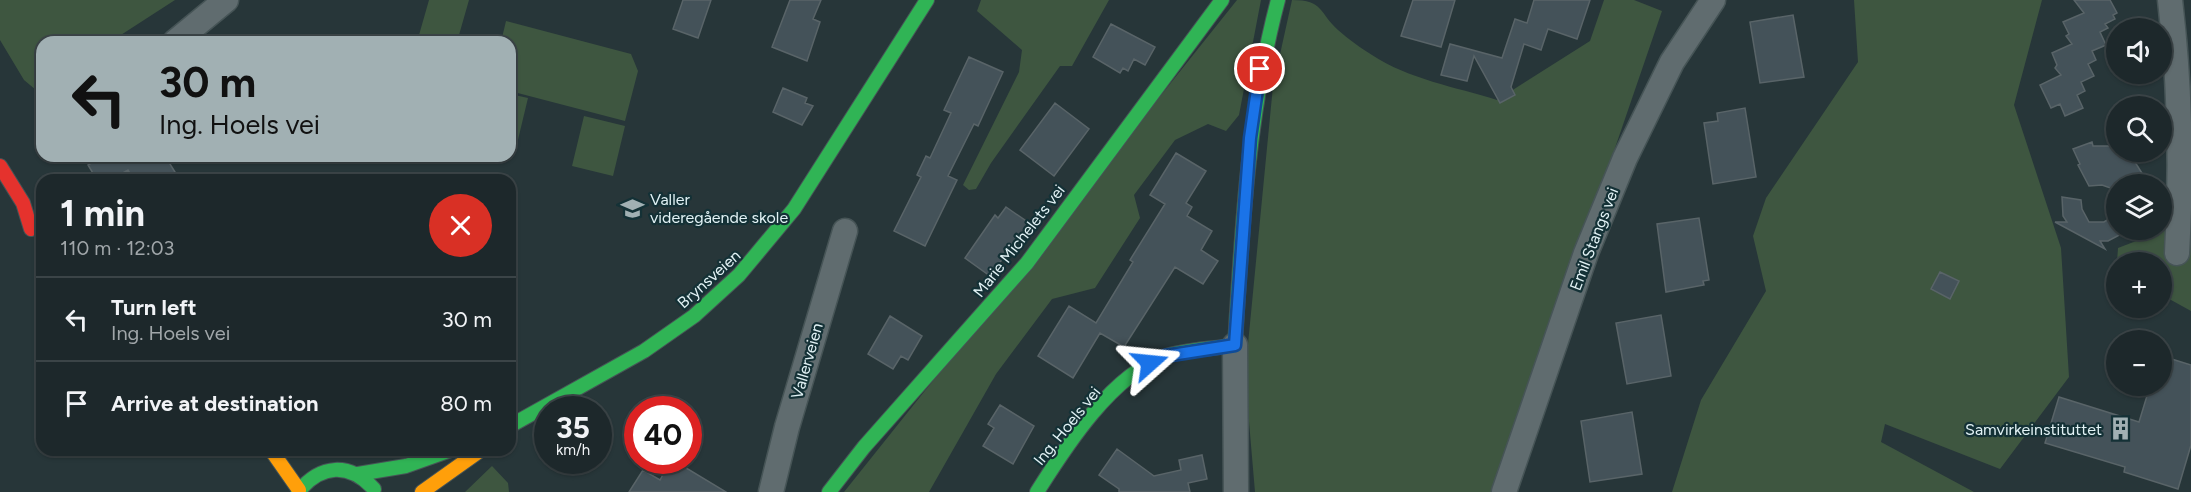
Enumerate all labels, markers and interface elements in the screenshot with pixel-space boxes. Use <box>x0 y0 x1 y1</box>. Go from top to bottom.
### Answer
map controls <box>2106 18 2172 396</box>
button: sound <box>2106 18 2172 84</box>
pin <box>1234 43 1285 94</box>
icon: arrive <box>1243 52 1276 85</box>
text: 30 m <box>159 57 256 108</box>
icon: left <box>60 60 138 138</box>
button: search <box>2106 96 2172 162</box>
text: Ing. Hoels vei <box>159 108 320 141</box>
button: layers <box>2106 174 2172 240</box>
street label: Marie Michelets vei <box>969 181 1069 301</box>
street label: Emil Stangs vei <box>1566 185 1622 293</box>
place label: Valler videregående skole <box>650 190 788 227</box>
text: 1 min <box>60 192 145 235</box>
button: close <box>429 194 492 257</box>
school or university icon: Valler videregående skole <box>619 195 645 221</box>
text: 110 m · 12:03 <box>60 236 174 260</box>
street label: Brynsveien <box>674 246 744 312</box>
button: + <box>2106 252 2172 318</box>
text: Turn left <box>111 294 197 321</box>
icon: left <box>60 303 93 336</box>
text: 30 m <box>442 306 492 333</box>
text: Ing. Hoels vei <box>111 321 230 345</box>
street label: Vallerveien <box>787 321 827 401</box>
button: − <box>2106 330 2172 396</box>
position arrow <box>1118 331 1182 395</box>
street label: Ing. Hoels vei <box>1030 383 1104 469</box>
icon: arrive <box>60 387 93 420</box>
text: Arrive at destination <box>111 390 319 417</box>
text: 80 m <box>440 390 492 417</box>
speed limit sign: 40 <box>624 396 702 474</box>
text: 35 <box>556 409 590 446</box>
building icon: Samvirkeinstituttet <box>2107 416 2133 442</box>
place label: Samvirkeinstituttet <box>1965 420 2102 439</box>
text: km/h <box>556 441 590 459</box>

